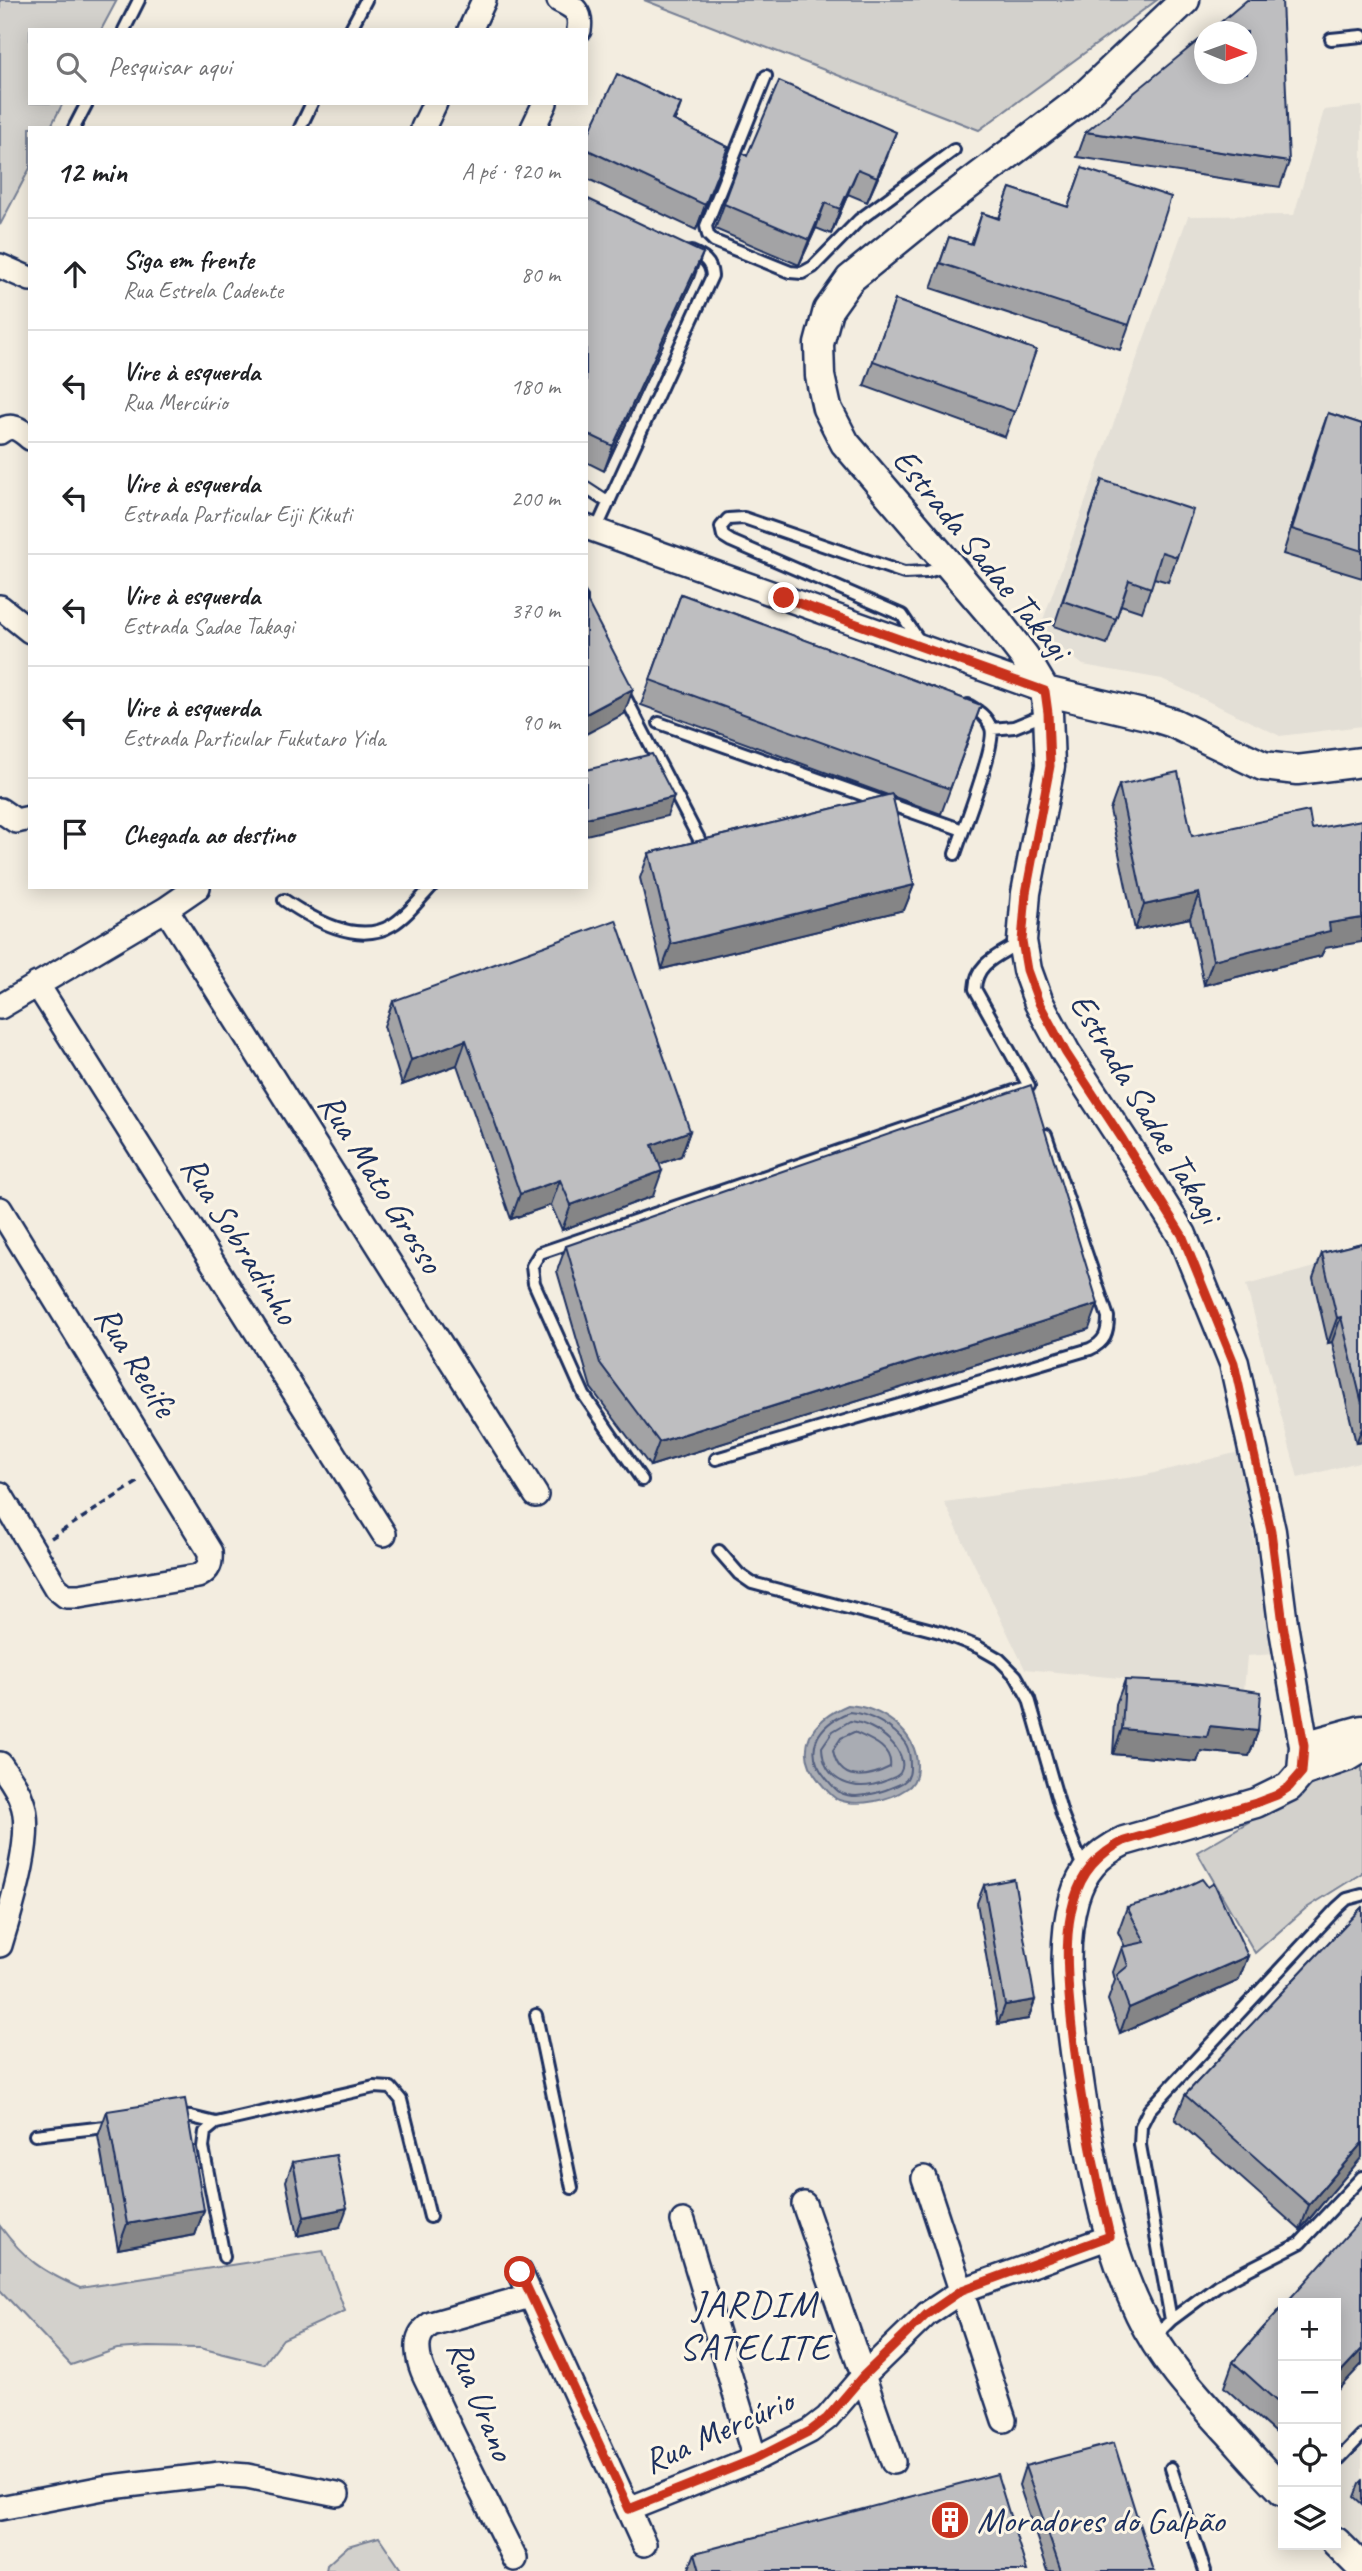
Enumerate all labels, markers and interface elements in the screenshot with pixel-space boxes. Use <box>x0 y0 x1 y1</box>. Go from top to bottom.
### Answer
north arrow <box>1194 21 1257 84</box>
search box <box>28 28 588 105</box>
icon: search <box>52 48 90 86</box>
text: Pesquisar aqui <box>108 50 232 83</box>
text: 12 min <box>56 153 127 191</box>
text: A pé · 920 m <box>462 157 560 186</box>
text: Siga em frente <box>123 243 254 276</box>
icon: ahead <box>56 255 94 293</box>
text: 80 m <box>521 260 560 289</box>
text: Rua Estrela Cadente <box>123 276 283 305</box>
text: Vire à esquerda <box>123 355 260 388</box>
icon: left <box>56 367 94 405</box>
text: 180 m <box>511 372 560 401</box>
text: Rua Mercúrio <box>123 388 228 417</box>
street label: Estrada Sadae Takagi <box>883 439 1084 673</box>
text: Vire à esquerda <box>123 467 260 500</box>
icon: left <box>56 479 94 517</box>
text: 200 m <box>511 484 560 513</box>
text: Estrada Particular Eiji Kikuti <box>123 500 352 529</box>
text: Vire à esquerda <box>123 579 260 612</box>
route end <box>768 582 799 613</box>
icon: left <box>56 591 94 629</box>
text: 370 m <box>511 596 560 625</box>
text: Estrada Sadae Takagi <box>123 612 294 641</box>
text: Vire à esquerda <box>123 691 260 724</box>
icon: left <box>56 703 94 741</box>
text: 90 m <box>521 708 560 737</box>
text: Estrada Particular Fukutaro Yida <box>123 724 385 753</box>
icon: arrive <box>56 815 94 853</box>
text: Chegada ao destino <box>123 818 295 851</box>
street label: Estrada Sadae Takagi <box>1060 985 1235 1235</box>
street label: Rua Mato Grosso <box>308 1085 455 1283</box>
street label: Rua Sobradinho <box>171 1148 310 1334</box>
street label: Rua Recife <box>84 1297 189 1427</box>
route start <box>504 2256 535 2287</box>
district label: JARDIM SATELITE <box>679 2280 833 2370</box>
map controls <box>1278 2298 1341 2550</box>
button: + <box>1278 2298 1341 2361</box>
street label: Rua Urano <box>437 2333 526 2468</box>
button: − <box>1278 2361 1341 2424</box>
street label: Rua Mercúrio <box>636 2377 803 2484</box>
button: locate <box>1278 2424 1341 2487</box>
button: layers <box>1278 2487 1341 2550</box>
place label: Moradores do Galpão <box>977 2498 1226 2543</box>
building icon: Moradores do Galpão <box>929 2499 971 2541</box>

